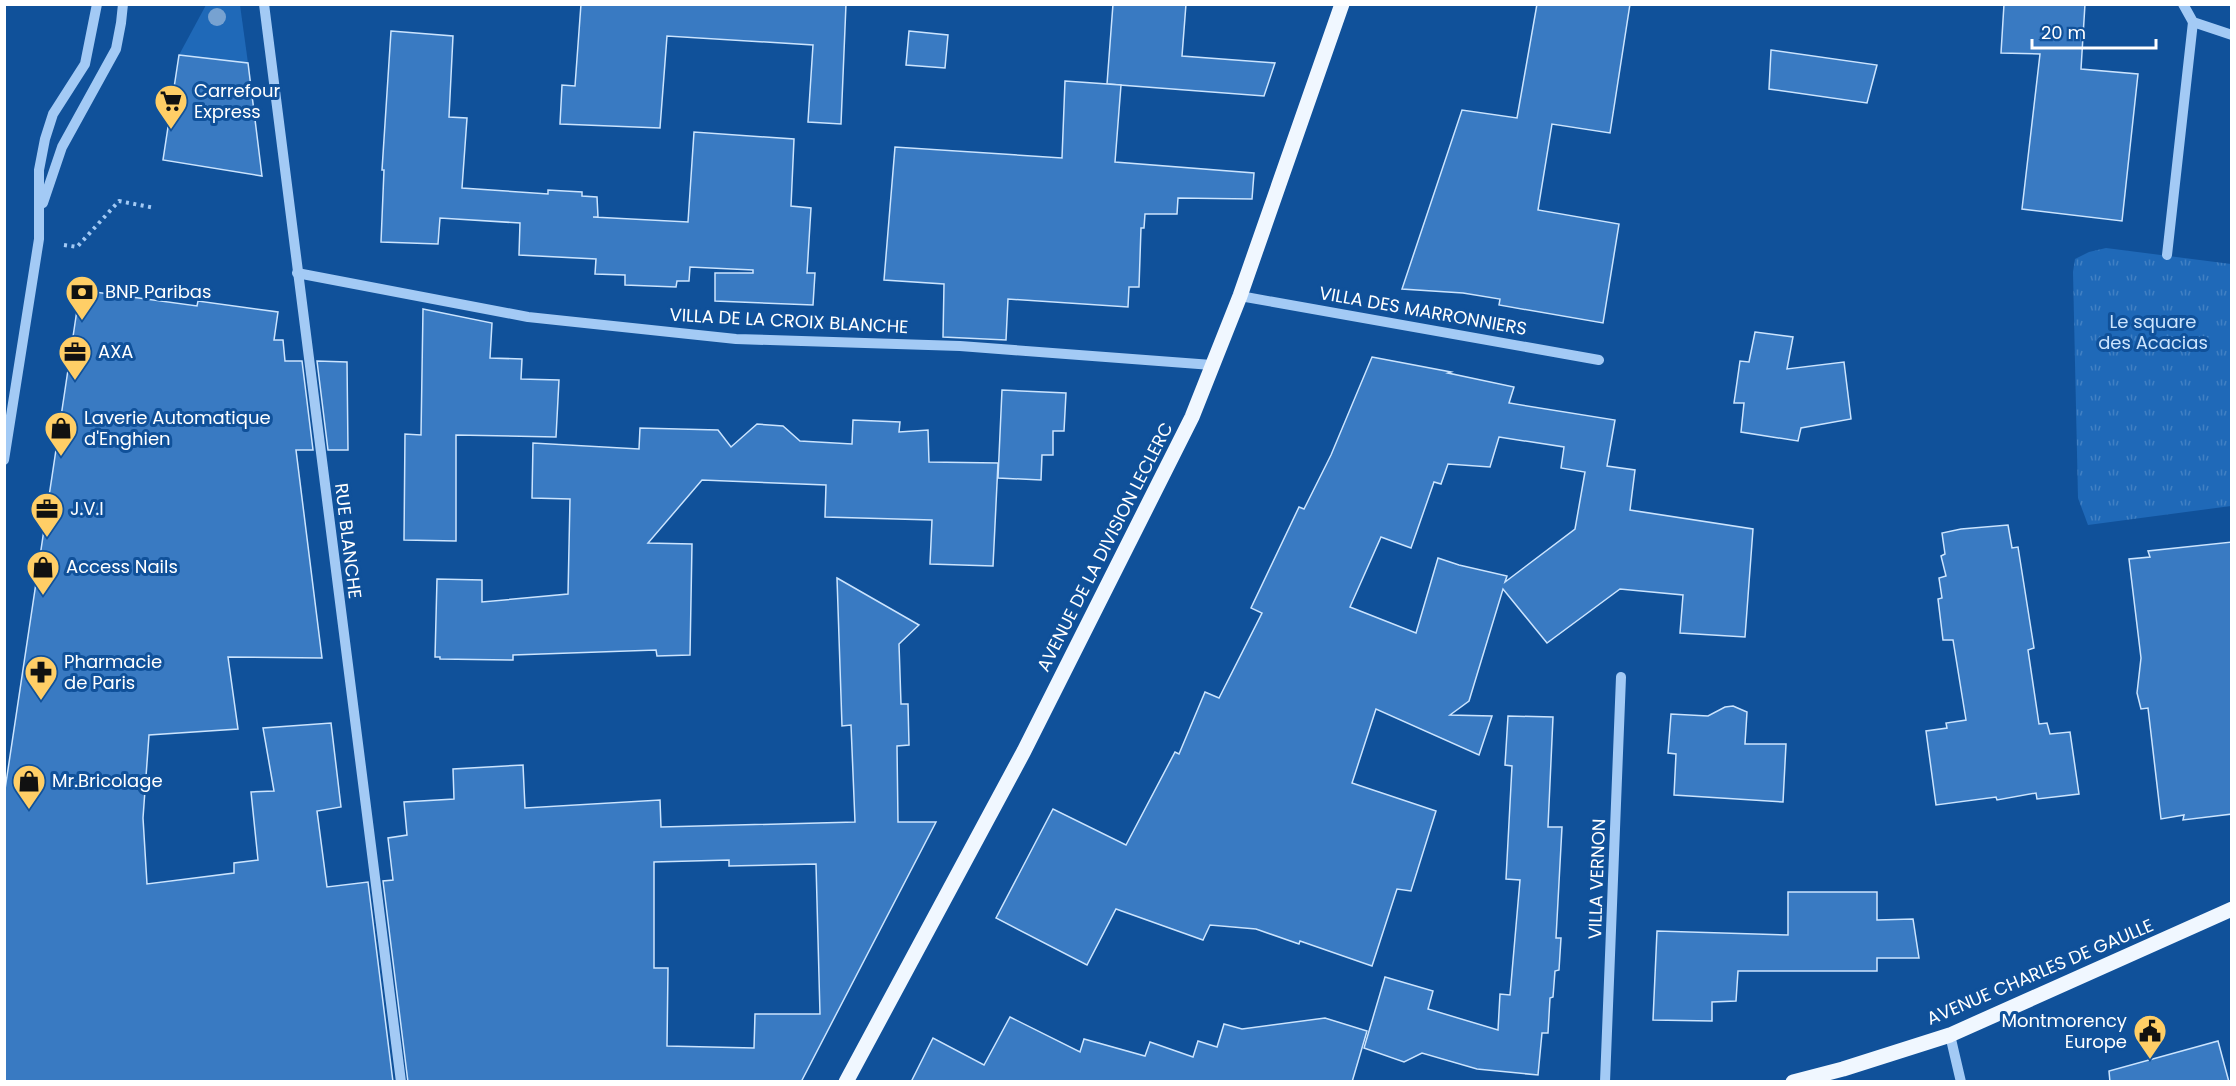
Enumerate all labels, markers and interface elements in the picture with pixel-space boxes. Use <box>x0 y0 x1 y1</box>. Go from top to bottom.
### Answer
scale bar <box>2032 12 2156 50</box>
text: 20 m <box>2041 20 2086 45</box>
place label: Carrefour Express <box>194 78 281 124</box>
supermarket icon: Carrefour Express <box>153 83 189 130</box>
bank icon: BNP Paribas <box>64 274 100 321</box>
place label: BNP Paribas <box>105 279 211 304</box>
street label: VILLA DES MARRONNIERS <box>1317 280 1529 341</box>
street label: VILLA DE LA CROIX BLANCHE <box>669 302 909 339</box>
park label: Le square des Acacias <box>2098 309 2208 355</box>
office icon: AXA <box>57 334 93 381</box>
place label: AXA <box>98 339 133 364</box>
place label: Laverie Automatique d'Enghien <box>84 405 271 451</box>
shop icon: Laverie Automatique d'Enghien <box>43 410 79 457</box>
street label: AVENUE DE LA DIVISION LECLERC <box>1031 418 1179 676</box>
street label: RUE BLANCHE <box>329 482 368 600</box>
office icon: J.V.I <box>29 491 65 538</box>
place label: J.V.I <box>70 496 104 521</box>
shop icon: Access Nails <box>25 549 61 596</box>
place label: Access Nails <box>66 554 178 579</box>
place label: Pharmacie de Paris <box>64 649 162 695</box>
pharmacy icon: Pharmacie de Paris <box>23 654 59 701</box>
shop icon: Mr.Bricolage <box>11 763 47 810</box>
place label: Mr.Bricolage <box>52 768 163 793</box>
street label: VILLA VERNON <box>1582 818 1611 940</box>
street label: AVENUE CHARLES DE GAULLE <box>1923 912 2157 1031</box>
place label: Montmorency Europe <box>2001 1008 2127 1054</box>
public building icon: Montmorency Europe <box>2132 1013 2168 1060</box>

